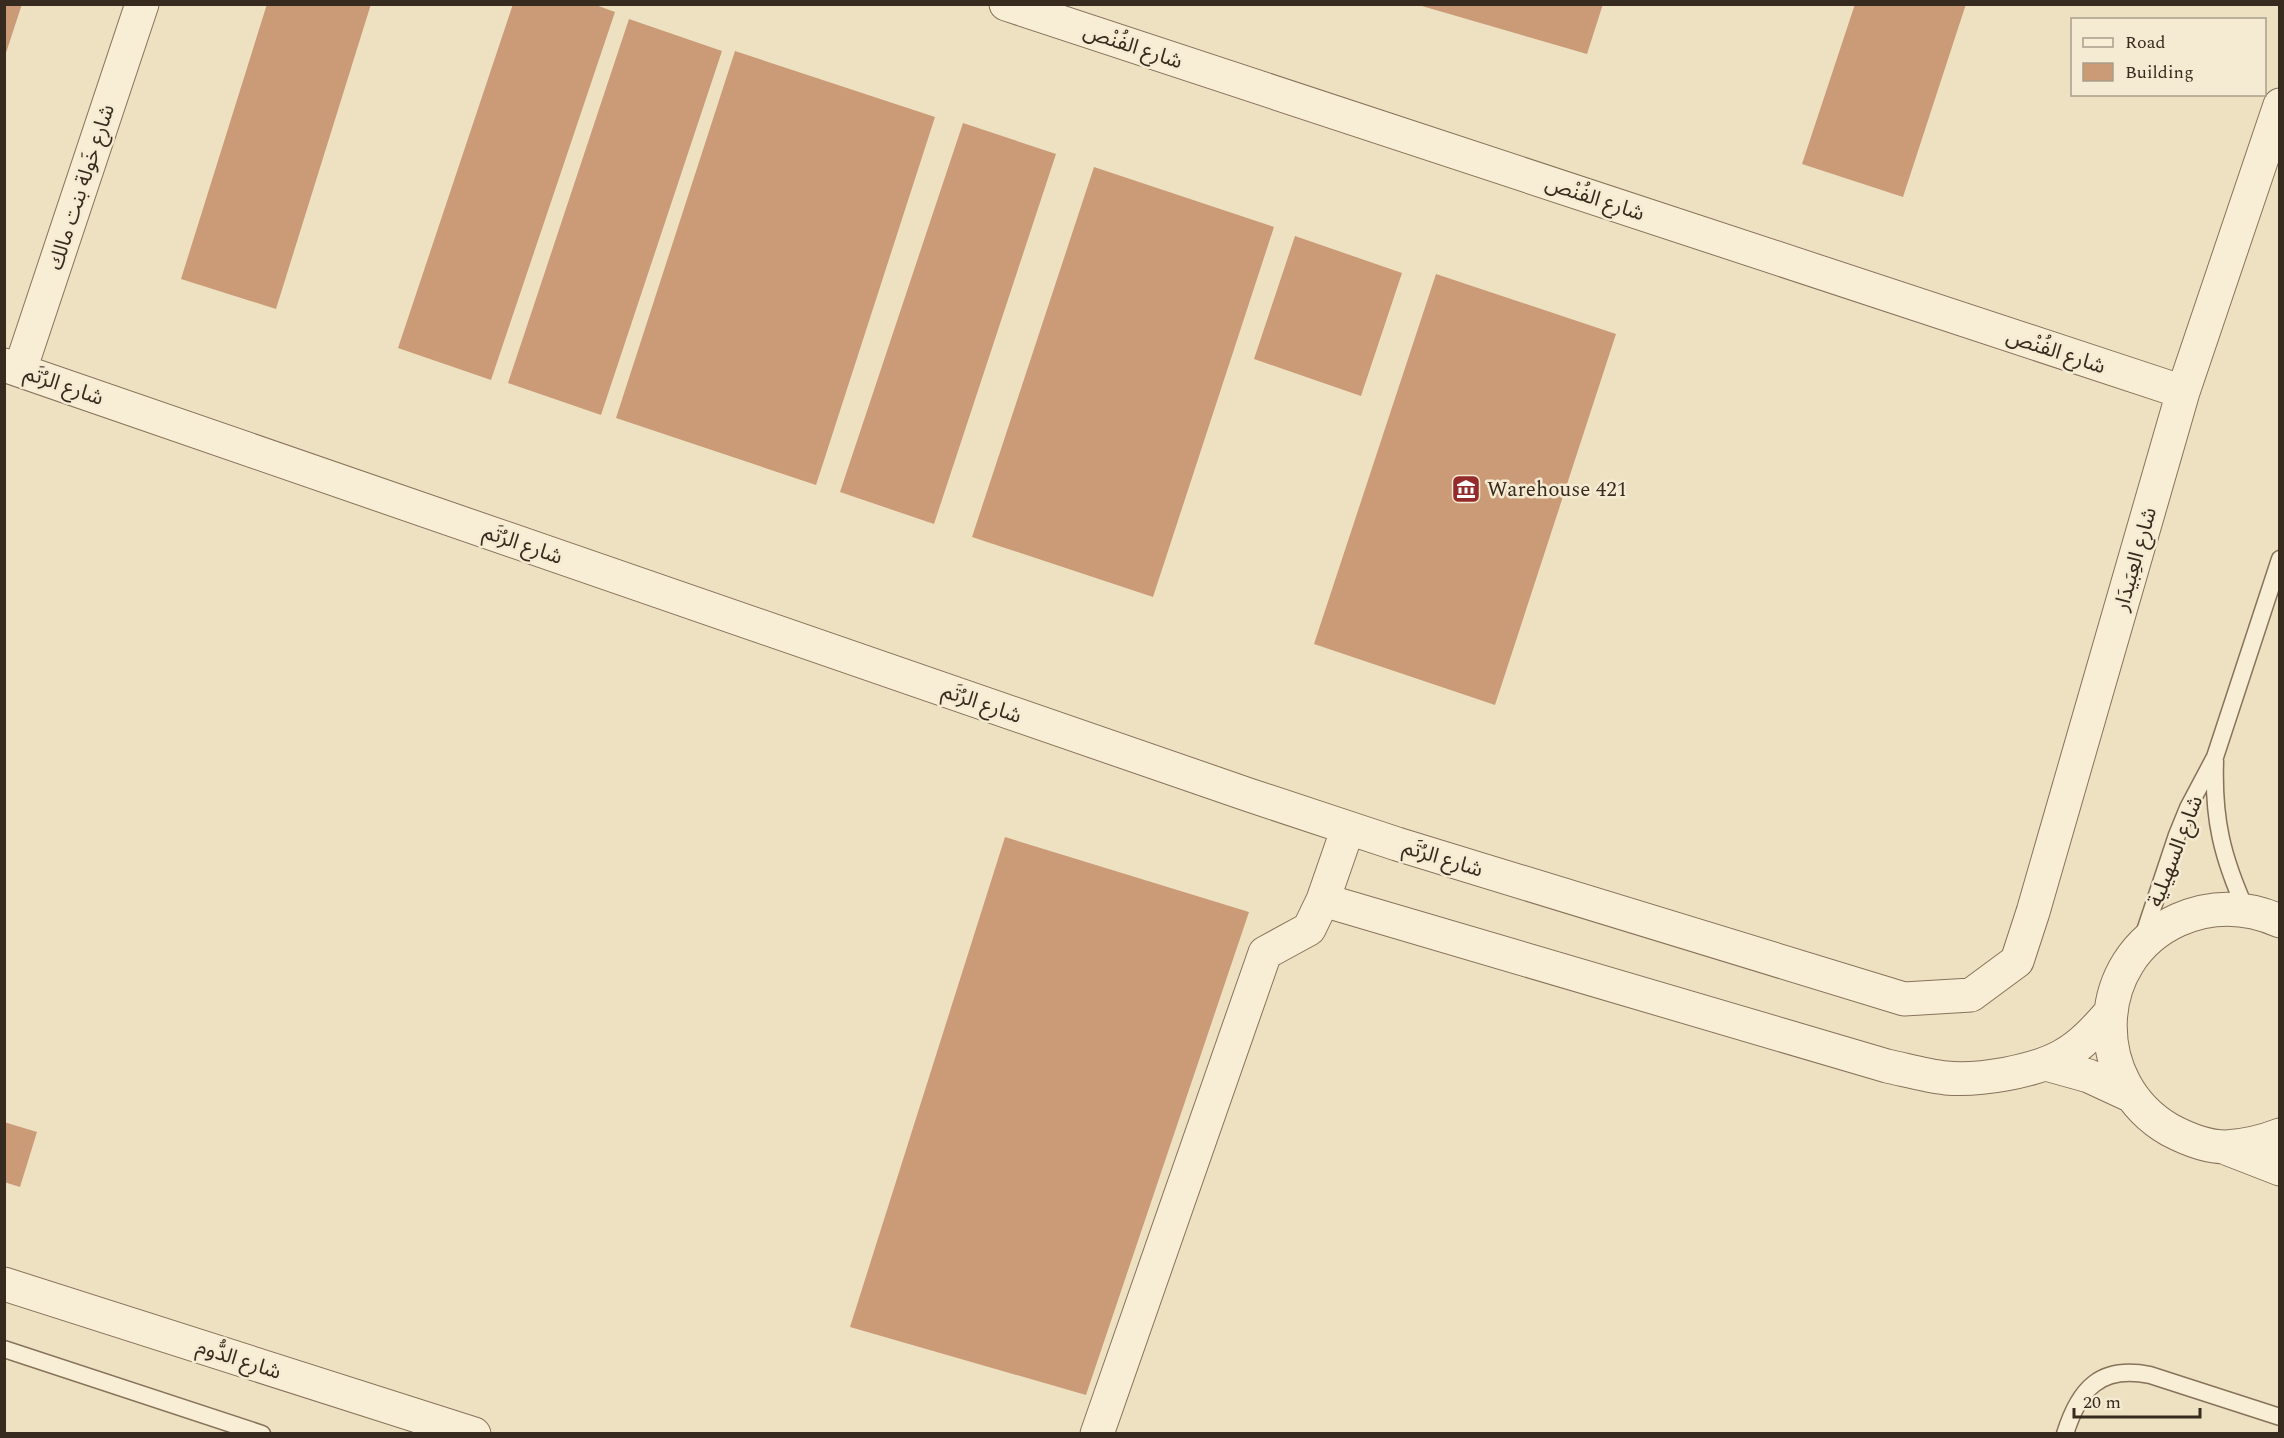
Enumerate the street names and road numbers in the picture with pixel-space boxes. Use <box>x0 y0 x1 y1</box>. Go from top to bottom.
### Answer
street label: شارع الفُنْص <box>1079 16 1186 78</box>
street label: شارع خَولة بنت مالك <box>40 100 124 274</box>
street label: شارع الفُنْص <box>1541 168 1648 230</box>
street label: شارع الفُنْص <box>2002 321 2109 383</box>
street label: شارع الرُتَم <box>20 357 108 414</box>
street label: شارع العِبَيدَار <box>2106 504 2166 616</box>
street label: شارع الرُتَم <box>479 516 567 573</box>
street label: شارع الرُتَم <box>938 675 1026 732</box>
street label: شارع السهيلية <box>2140 791 2212 912</box>
street label: شارع الرُتَم <box>1399 832 1487 886</box>
street label: شارع الدُّوم <box>192 1331 285 1389</box>

